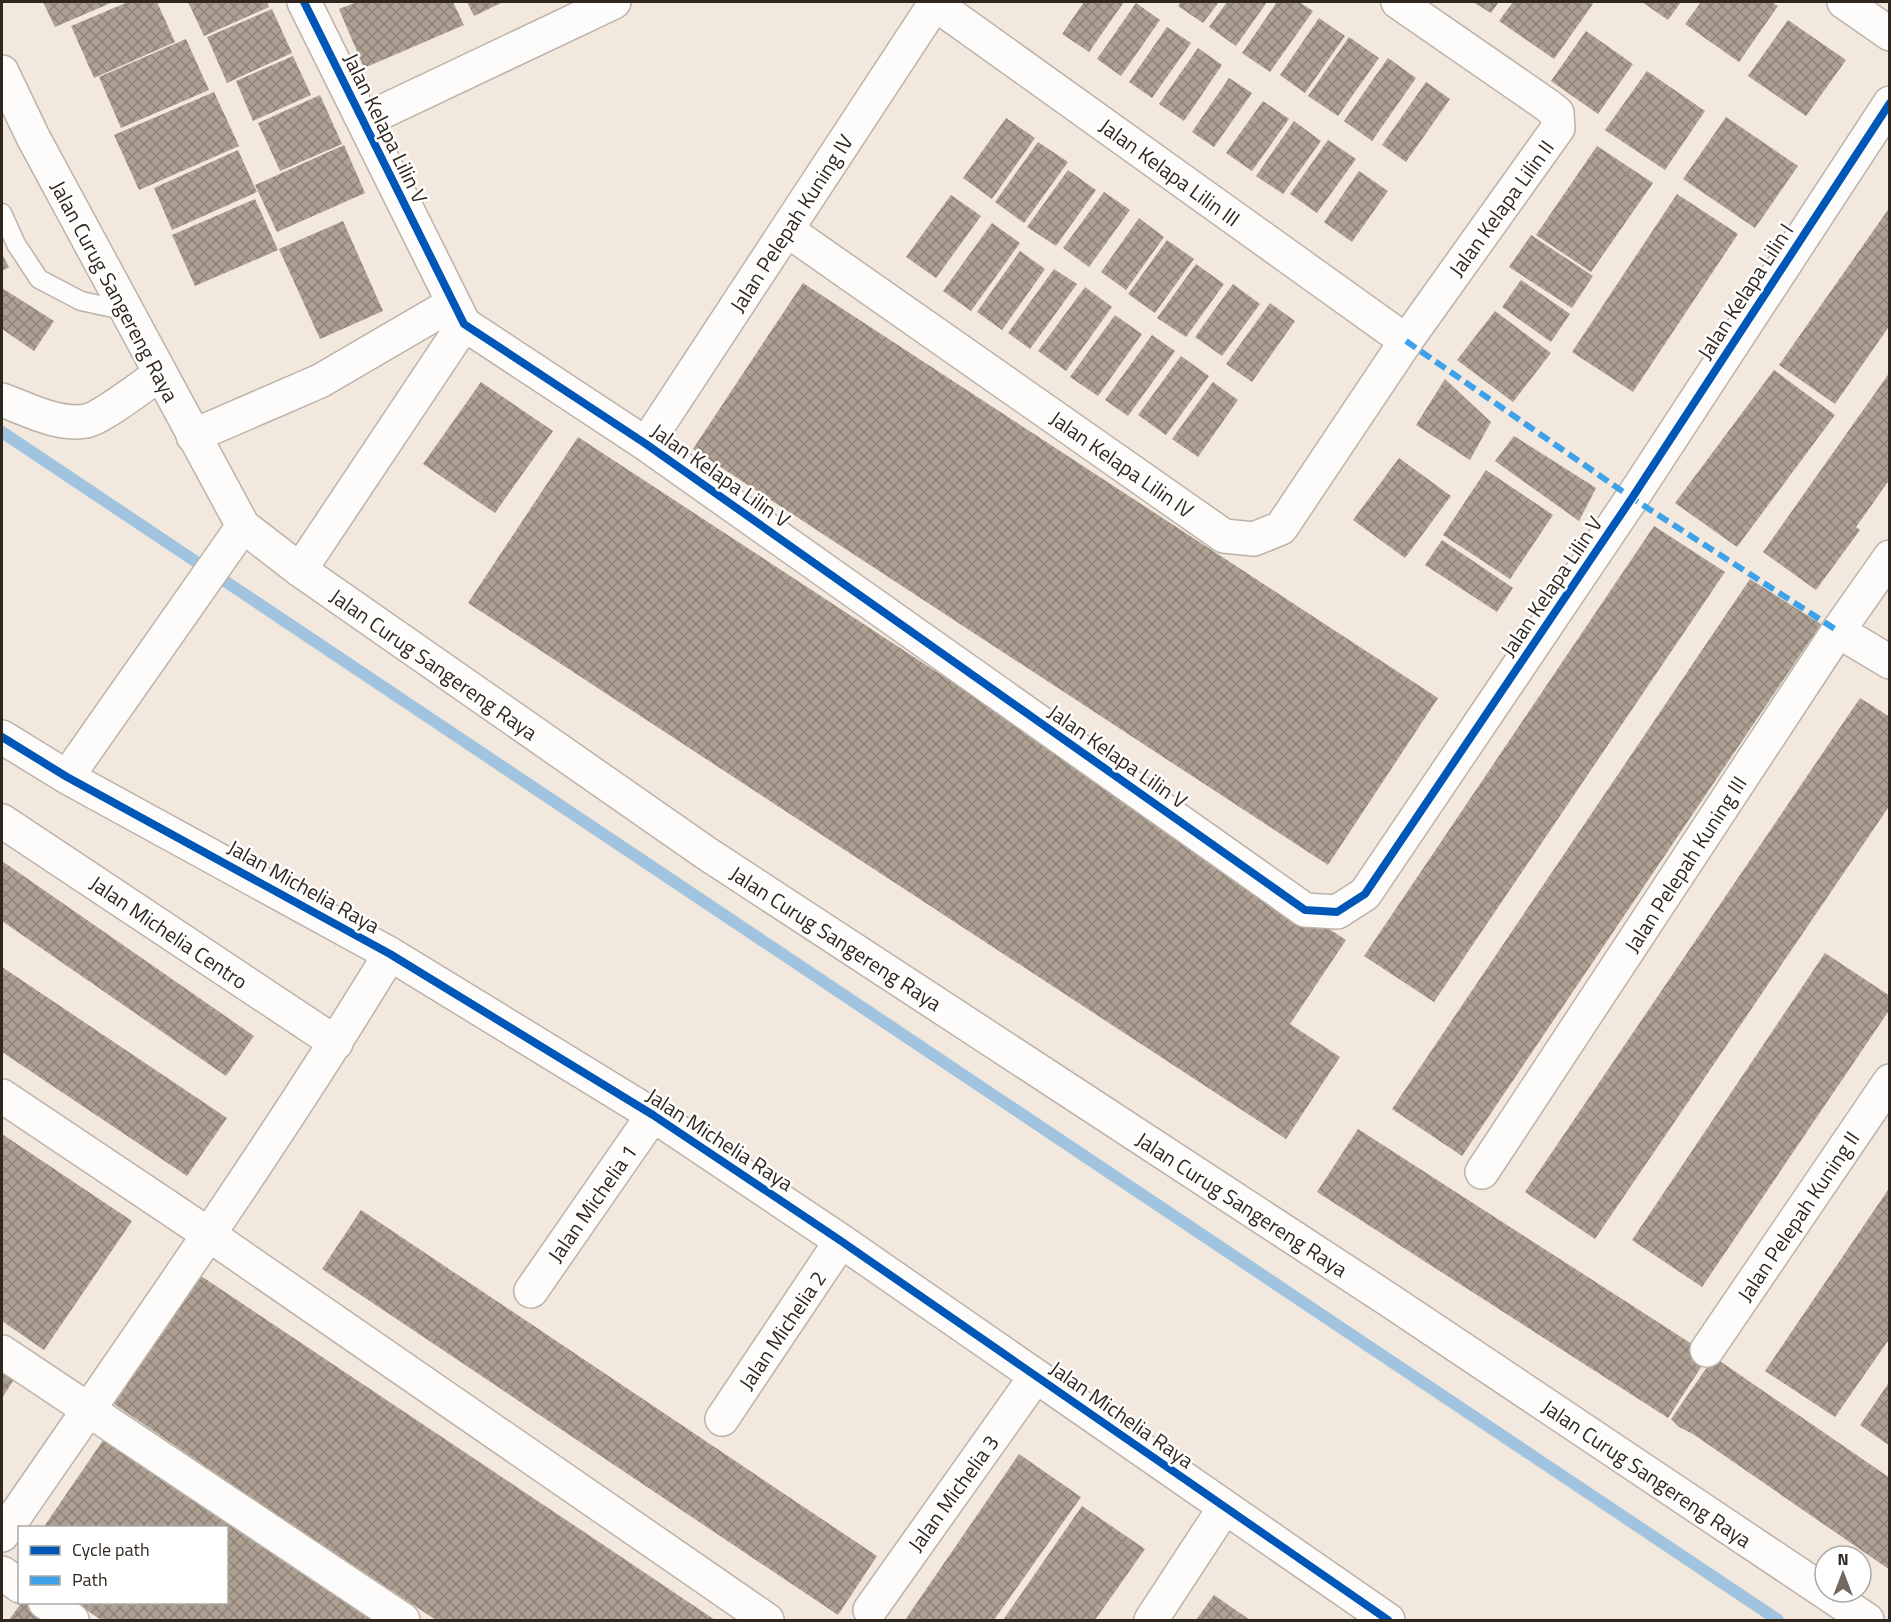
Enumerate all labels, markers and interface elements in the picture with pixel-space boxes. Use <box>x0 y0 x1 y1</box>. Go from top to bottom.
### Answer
street label: Jalan Kelapa Lilin V <box>336 47 436 209</box>
street label: Jalan Kelapa Lilin III <box>1093 110 1247 234</box>
street label: Jalan Pelepah Kuning IV <box>721 128 861 318</box>
street label: Jalan Kelapa Lilin II <box>1440 133 1562 283</box>
street label: Jalan Curug Sangereng Raya <box>43 175 187 408</box>
street label: Jalan Kelapa Lilin I <box>1689 217 1801 365</box>
street label: Jalan Kelapa Lilin IV <box>1044 402 1200 526</box>
street label: Jalan Kelapa Lilin V <box>645 415 797 535</box>
street label: Jalan Kelapa Lilin V <box>1492 509 1610 663</box>
street label: Jalan Curug Sangereng Raya <box>324 580 545 748</box>
street label: Jalan Kelapa Lilin V <box>1042 696 1194 816</box>
street label: Jalan Pelepah Kuning III <box>1616 769 1754 959</box>
street label: Jalan Michelia Raya <box>222 831 386 941</box>
street label: Jalan Curug Sangereng Raya <box>724 857 949 1019</box>
street label: Jalan Michelia Centro <box>84 867 254 997</box>
street label: Jalan Michelia Raya <box>640 1079 800 1199</box>
street label: Jalan Curug Sangereng Raya <box>1130 1123 1355 1285</box>
street label: Jalan Pelepah Kuning II <box>1729 1124 1867 1308</box>
street label: Jalan Michelia 1 <box>539 1138 645 1268</box>
street label: Jalan Michelia 2 <box>730 1264 834 1396</box>
street label: Jalan Michelia Raya <box>1043 1352 1201 1476</box>
street label: Jalan Curug Sangereng Raya <box>1536 1391 1759 1556</box>
street label: Jalan Michelia 3 <box>900 1428 1006 1558</box>
legend <box>18 1526 228 1604</box>
text: Cycle path <box>72 1536 150 1563</box>
north arrow <box>1813 1544 1873 1604</box>
text: N <box>1837 1547 1849 1571</box>
text: Path <box>72 1566 108 1593</box>

